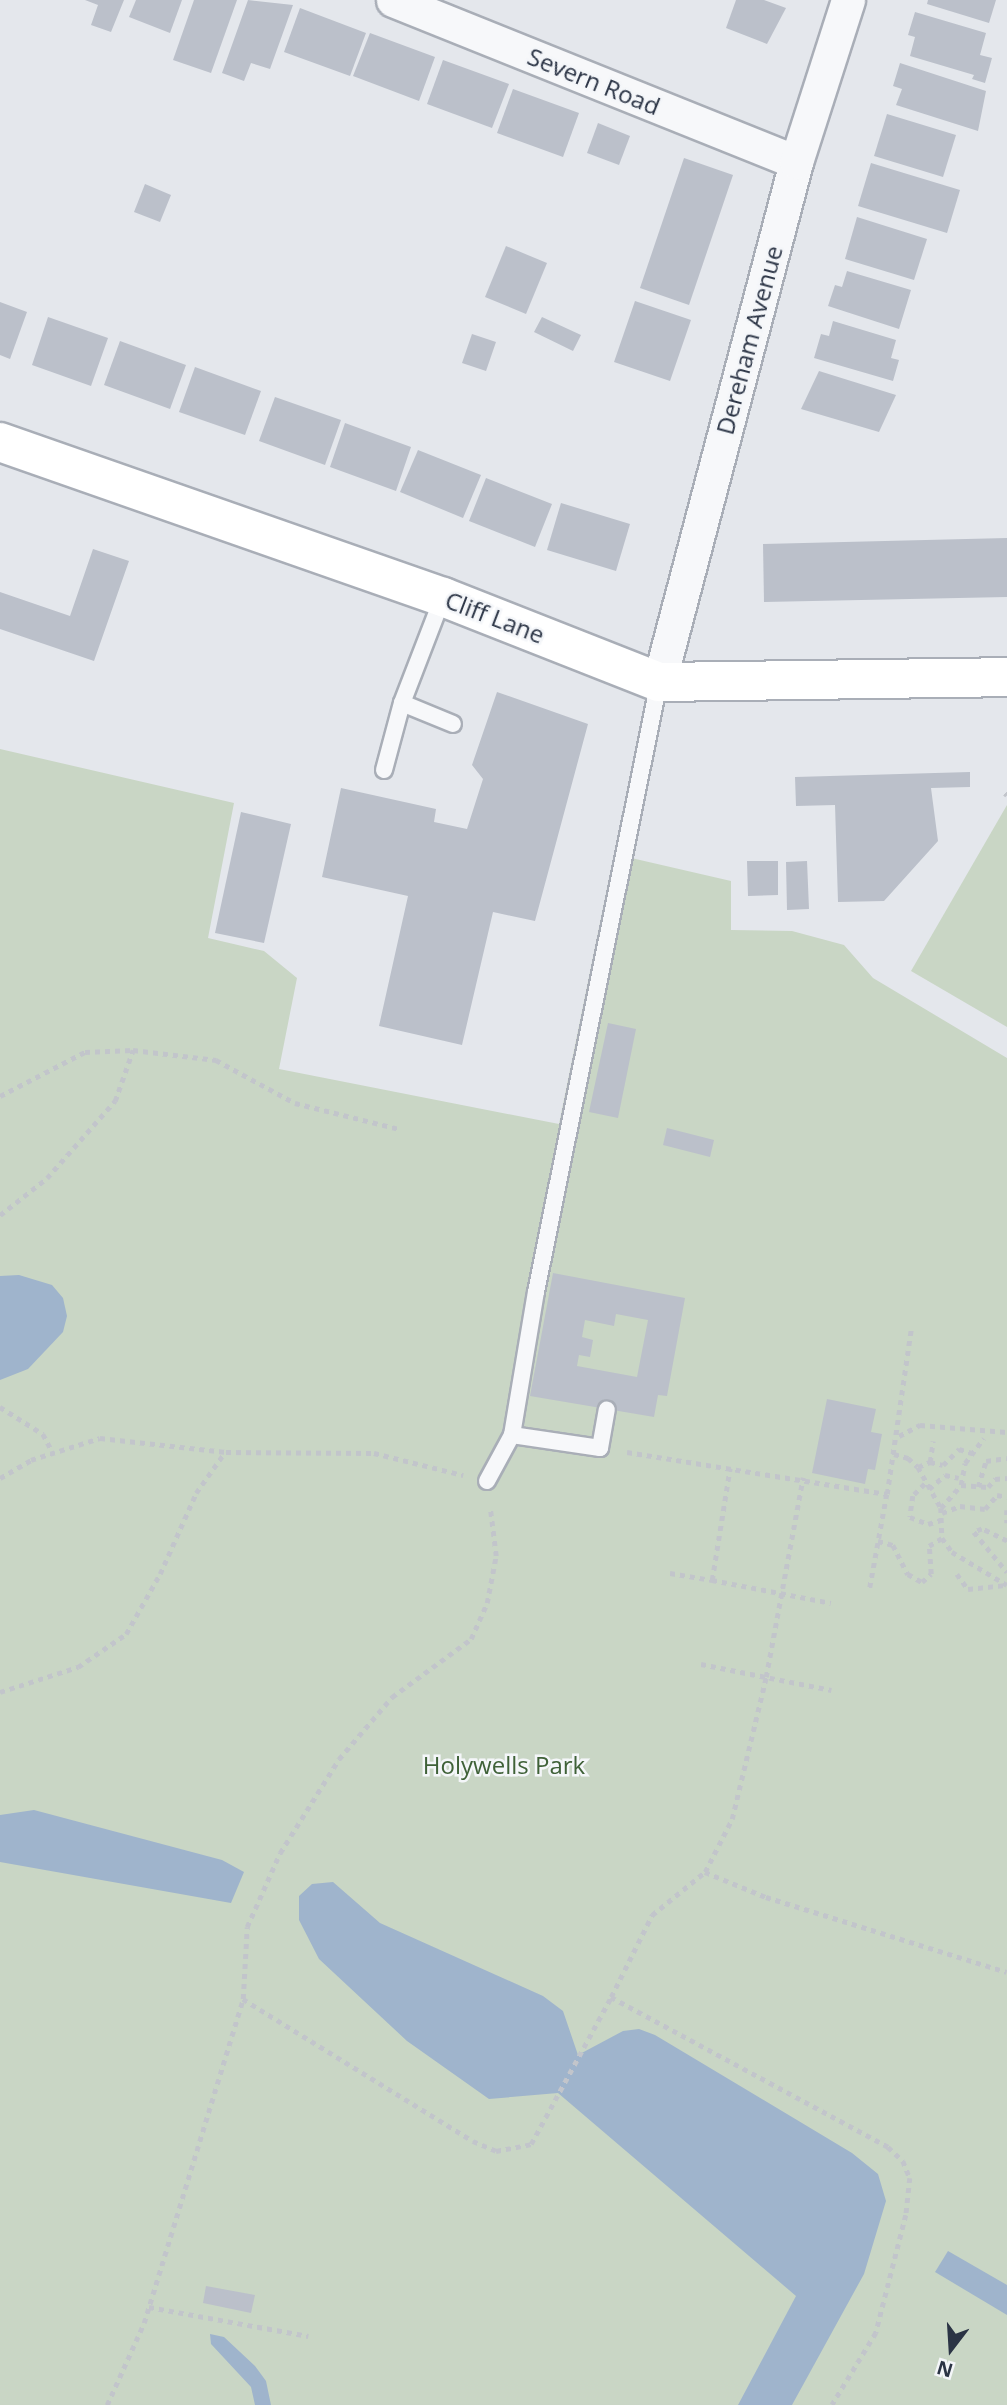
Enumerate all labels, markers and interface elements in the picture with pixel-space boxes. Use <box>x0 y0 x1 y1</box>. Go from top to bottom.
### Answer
street label: Severn Road <box>524 41 664 121</box>
street label: Dereham Avenue <box>710 242 788 438</box>
street label: Cliff Lane <box>441 585 549 649</box>
park label: Holywells Park <box>423 1751 585 1779</box>
north arrow <box>916 2314 986 2384</box>
text: N <box>934 2354 956 2384</box>

